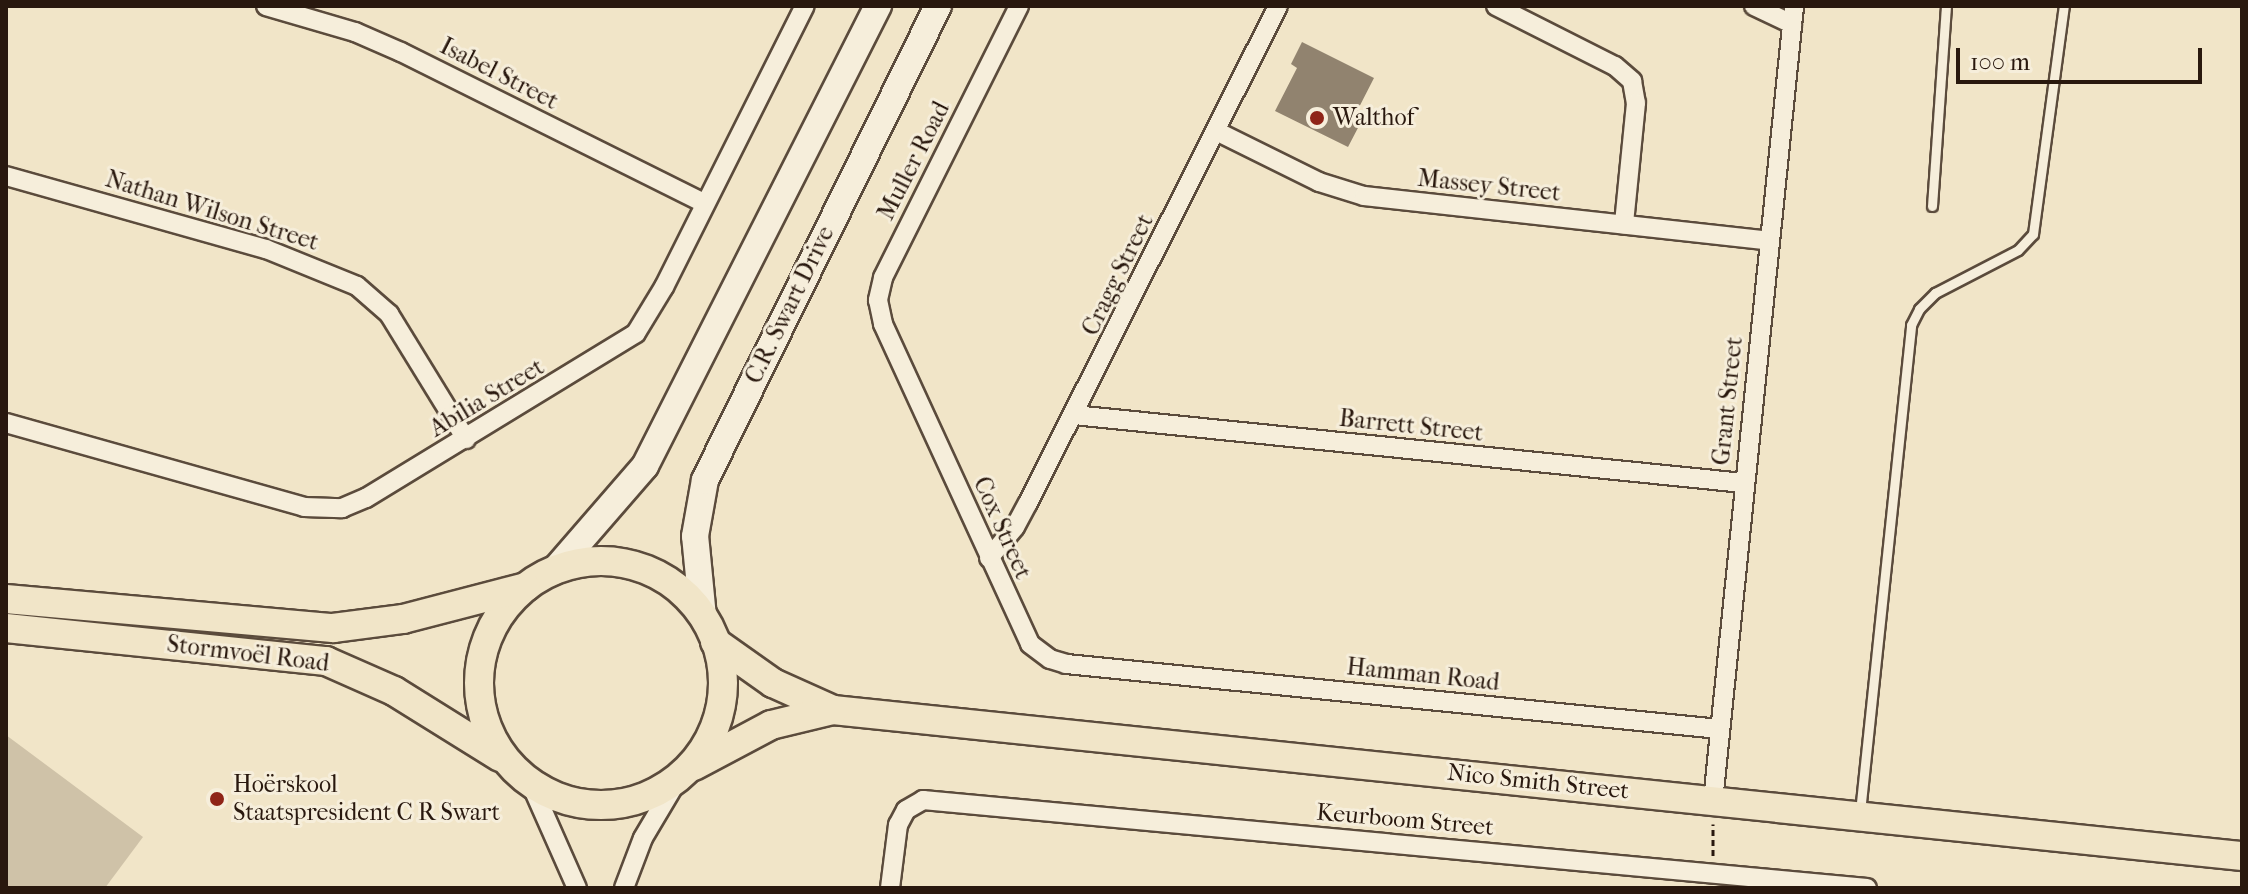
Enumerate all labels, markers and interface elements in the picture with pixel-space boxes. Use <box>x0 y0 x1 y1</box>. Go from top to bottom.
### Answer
street label: Isabel Street <box>435 32 563 116</box>
scale bar <box>1960 32 2206 82</box>
text: 100 m <box>1970 48 2030 76</box>
street label: Muller Road <box>872 97 956 225</box>
place label: Walthof <box>1333 104 1414 132</box>
marker: Walthof <box>1308 109 1326 127</box>
street label: Massey Street <box>1416 164 1562 208</box>
street label: Nathan Wilson Street <box>102 165 322 257</box>
street label: Cragg Street <box>1076 210 1160 340</box>
street label: C.R. Swart Drive <box>739 222 841 388</box>
street label: Grant Street <box>1707 335 1749 467</box>
street label: Abilia Street <box>425 353 549 443</box>
street label: Barrett Street <box>1338 404 1484 448</box>
street label: Cox Street <box>967 472 1037 584</box>
street label: Stormvoël Road <box>165 630 331 678</box>
street label: Hamman Road <box>1345 653 1501 697</box>
street label: Nico Smith Street <box>1446 758 1630 806</box>
place label: Hoërskool Staatspresident C R Swart <box>233 771 500 827</box>
marker: Hoërskool Staatspresident C R Swart <box>208 790 226 808</box>
street label: Keurboom Street <box>1315 798 1495 842</box>

